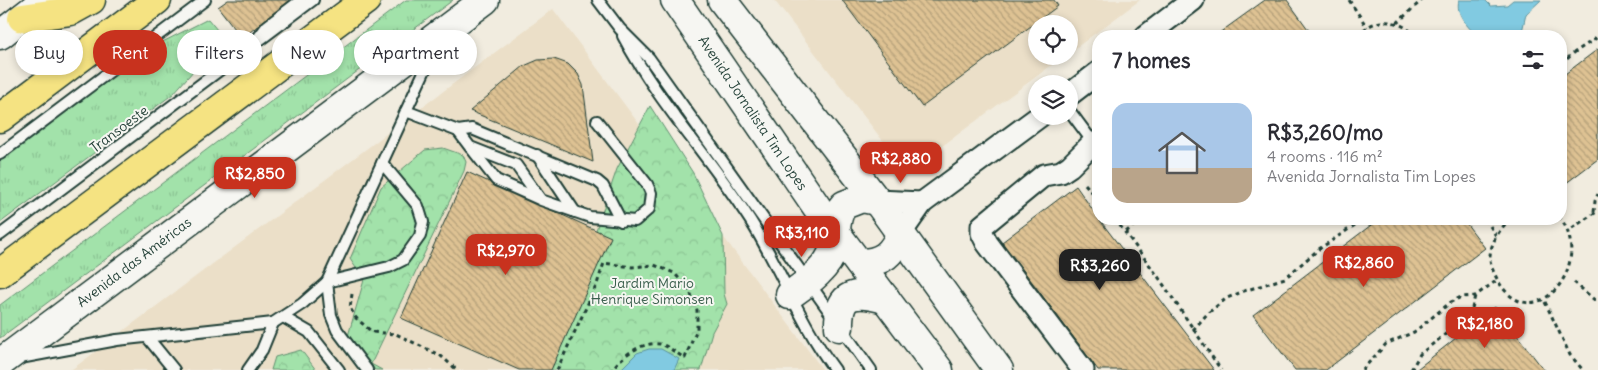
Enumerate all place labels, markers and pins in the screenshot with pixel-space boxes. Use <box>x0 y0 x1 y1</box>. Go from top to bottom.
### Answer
pin: R$2,880 <box>855 142 947 184</box>
pin: R$2,850 <box>209 156 301 199</box>
pin: R$3,110 <box>756 216 848 258</box>
pin: R$2,970 <box>460 234 552 276</box>
pin: R$2,860 <box>1318 246 1410 288</box>
pin: R$3,260 <box>1054 248 1146 291</box>
pin: R$2,180 <box>1439 306 1531 349</box>

